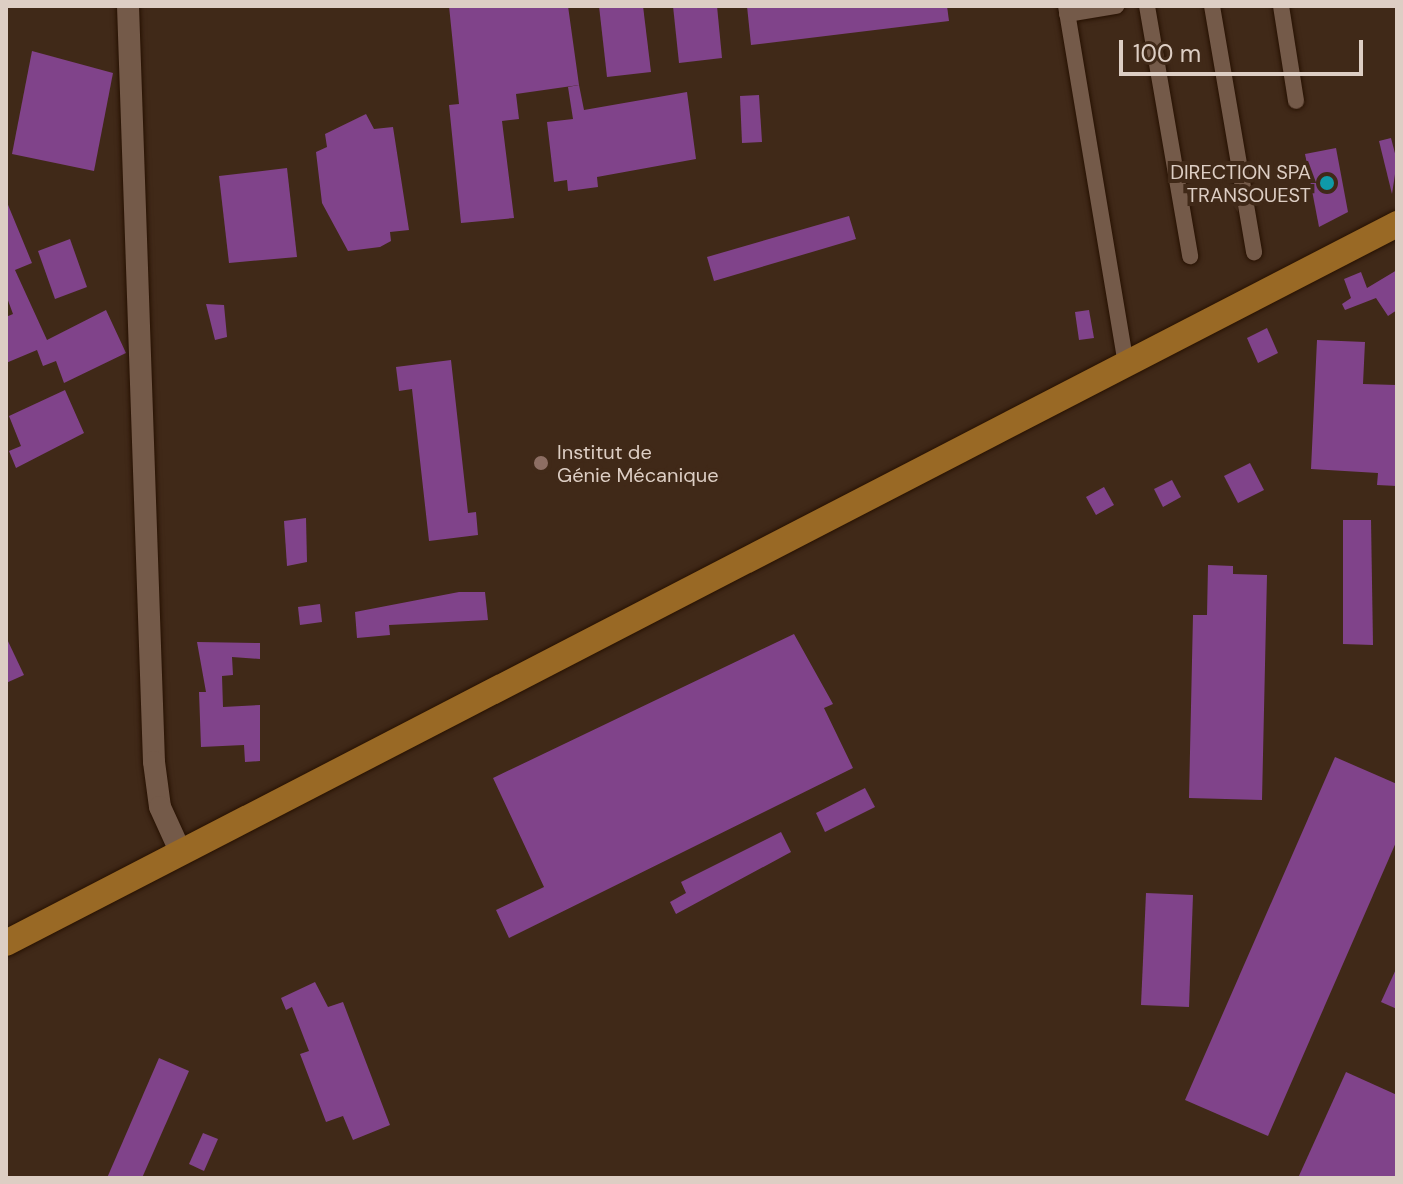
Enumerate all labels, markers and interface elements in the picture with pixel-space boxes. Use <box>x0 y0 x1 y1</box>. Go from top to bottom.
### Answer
scale bar <box>1123 24 1367 74</box>
text: 100 m <box>1133 38 1201 69</box>
place label: DIRECTION SPA TRANSOUEST <box>1170 160 1311 207</box>
marker: DIRECTION SPA TRANSOUEST <box>1318 174 1336 192</box>
place label: Institut de Génie Mécanique <box>557 440 719 487</box>
marker: Institut de Génie Mécanique <box>532 454 550 472</box>

